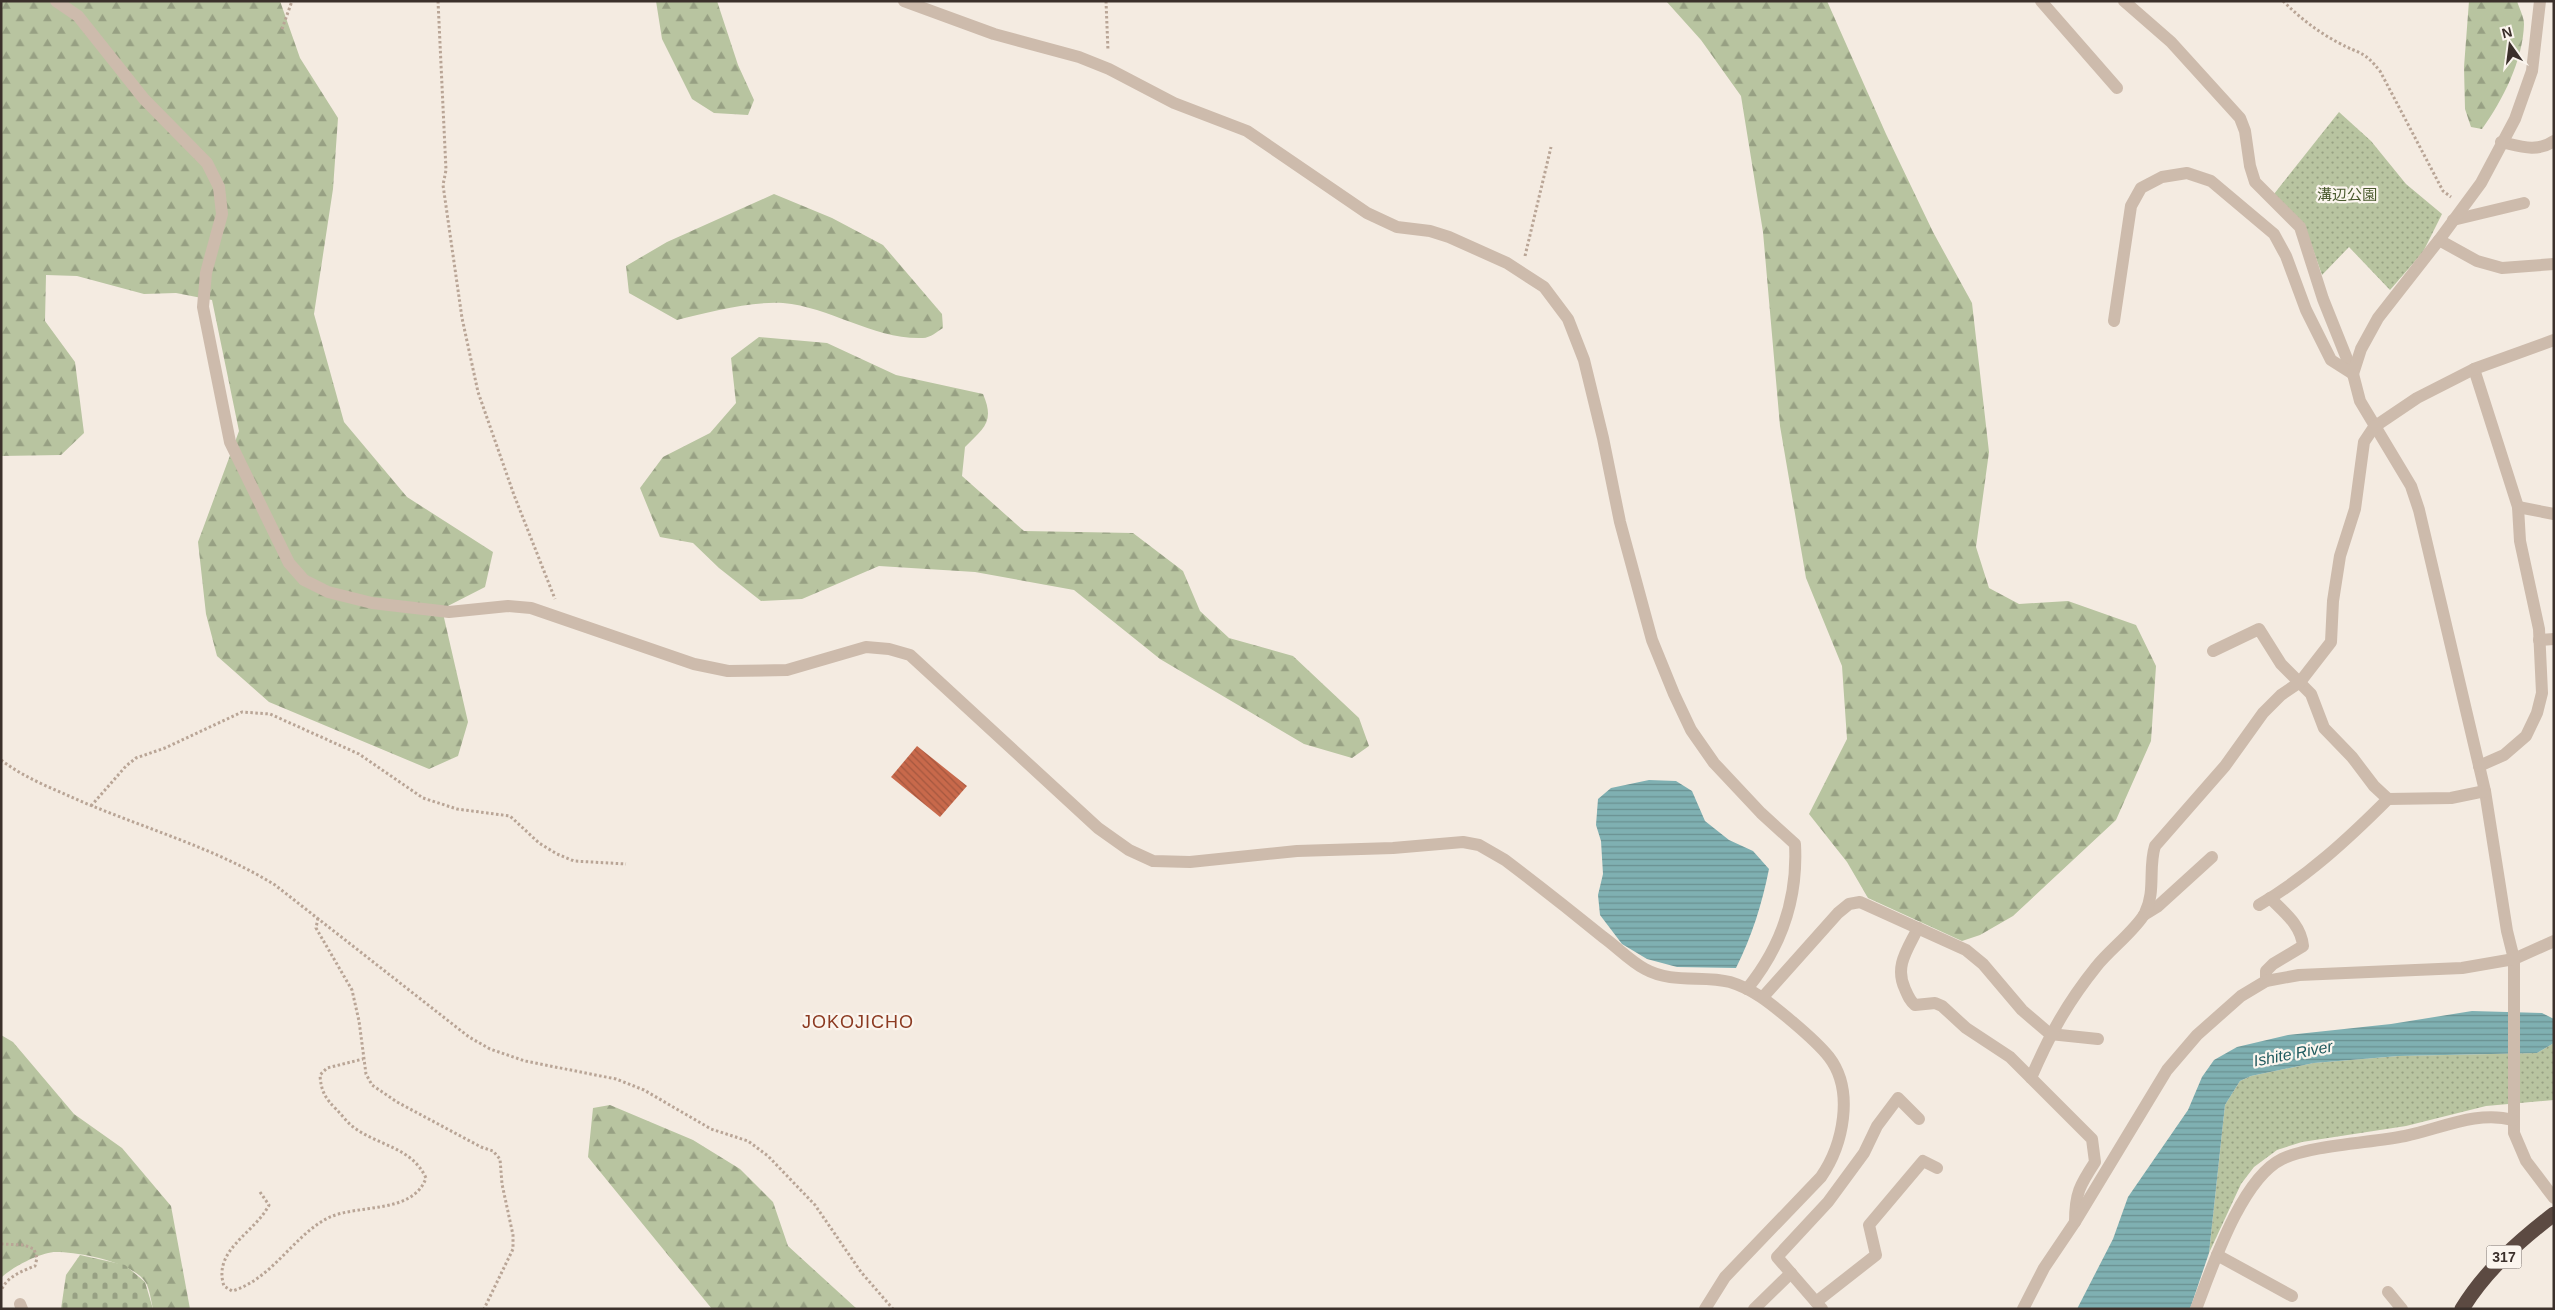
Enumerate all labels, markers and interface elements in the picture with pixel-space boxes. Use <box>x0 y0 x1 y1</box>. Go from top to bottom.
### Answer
north arrow <box>2485 20 2535 70</box>
text: N <box>2500 23 2514 41</box>
park label: 溝辺公園 <box>2317 186 2377 203</box>
district label: JOKOJICHO <box>802 1012 914 1032</box>
water label: Ishite River <box>2252 1037 2335 1069</box>
road number: 317 <box>2486 1246 2522 1268</box>

